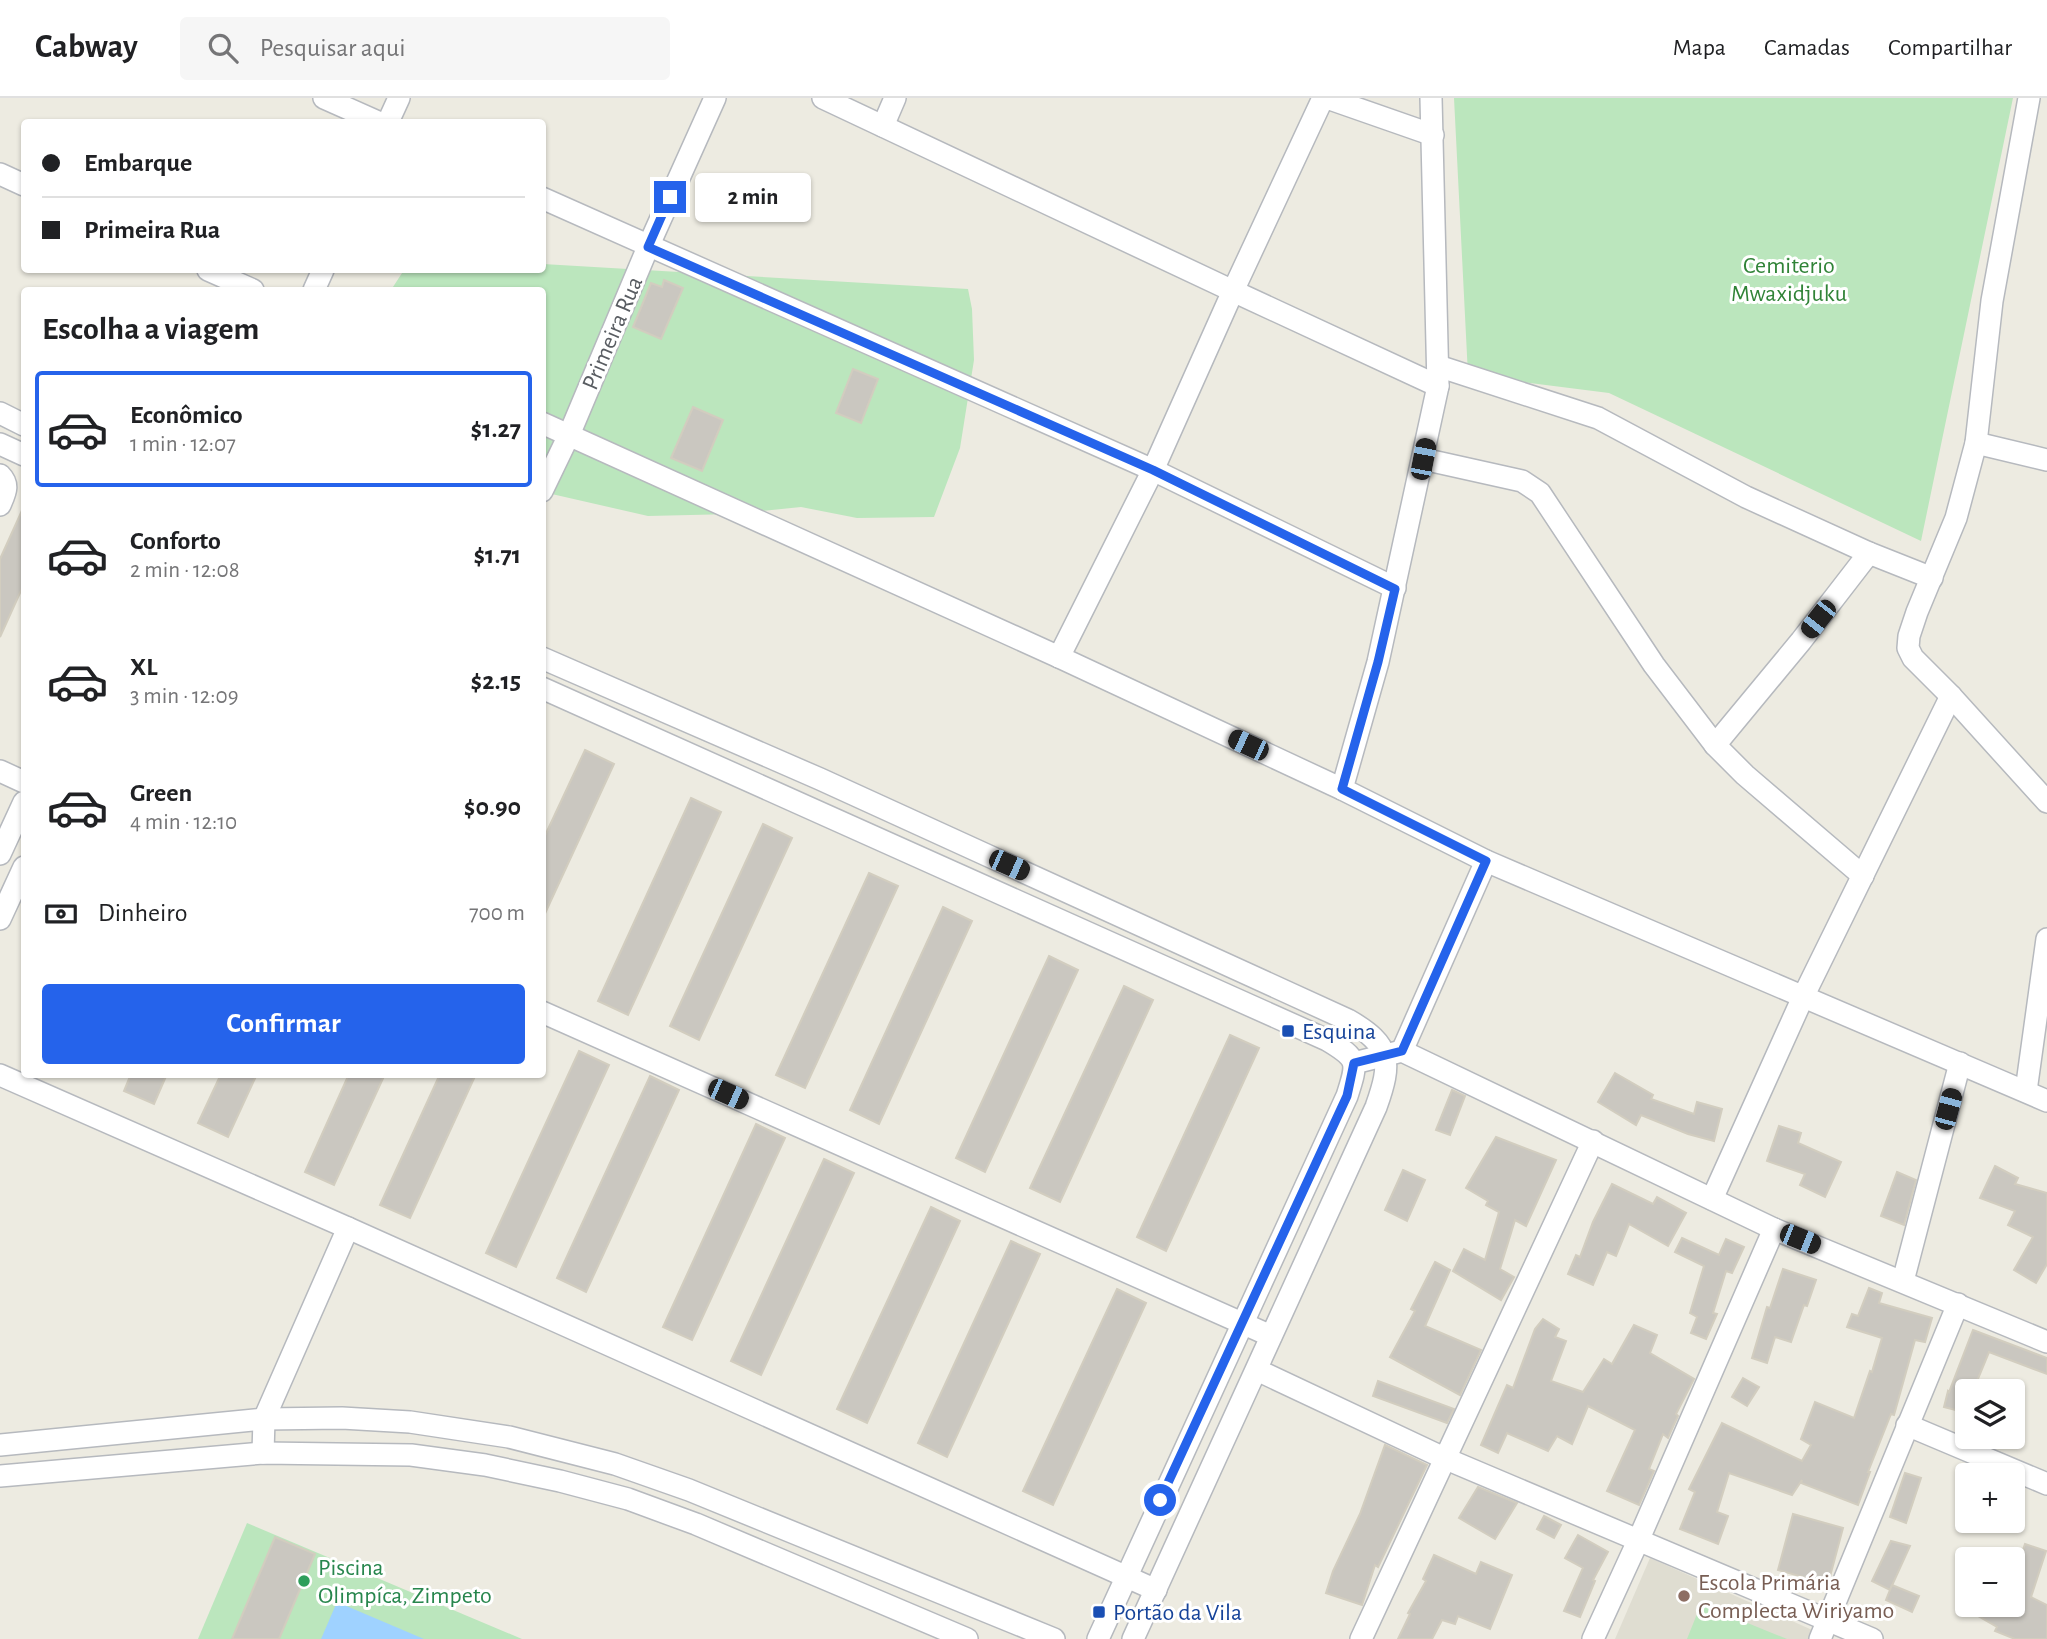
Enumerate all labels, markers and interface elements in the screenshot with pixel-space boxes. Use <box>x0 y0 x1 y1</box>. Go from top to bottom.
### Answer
search box <box>180 17 670 80</box>
icon: search <box>204 29 242 67</box>
text: Cabway <box>35 31 138 64</box>
text: Pesquisar aqui <box>260 35 406 61</box>
text: Mapa <box>1673 36 1726 60</box>
text: Camadas <box>1764 36 1850 60</box>
text: Compartilhar <box>1888 36 2012 60</box>
text: Embarque <box>84 150 192 176</box>
callout: 2 min <box>694 172 810 222</box>
route end <box>654 181 686 213</box>
text: 2 min <box>727 186 779 209</box>
text: Primeira Rua <box>84 217 220 243</box>
park label: Cemiterio Mwaxidjuku <box>1731 254 1847 306</box>
street label: Primeira Rua <box>578 273 648 394</box>
text: Escolha a viagem <box>42 313 259 345</box>
icon: car <box>46 398 109 461</box>
text: Econômico <box>130 402 243 428</box>
text: $1.27 <box>471 416 521 442</box>
text: 1 min · 12:07 <box>130 433 236 456</box>
car <box>1409 436 1438 482</box>
icon: car <box>46 524 109 587</box>
text: Conforto <box>130 528 221 554</box>
text: $1.71 <box>473 542 521 568</box>
text: 2 min · 12:08 <box>130 559 240 582</box>
car <box>1797 596 1840 642</box>
icon: car <box>46 650 109 713</box>
text: XL <box>130 654 157 680</box>
text: $2.15 <box>471 668 521 694</box>
text: 3 min · 12:09 <box>130 685 239 708</box>
car <box>1225 727 1272 763</box>
icon: car <box>46 776 109 839</box>
text: Green <box>130 780 192 806</box>
text: $0.90 <box>464 794 521 820</box>
text: 4 min · 12:10 <box>130 811 237 834</box>
car <box>986 847 1033 883</box>
icon: cash <box>42 895 80 933</box>
text: Dinheiro <box>98 900 187 926</box>
text: 700 m <box>469 902 525 925</box>
button: Confirmar <box>42 984 525 1064</box>
place label: Esquina <box>1302 1020 1376 1044</box>
marker: Esquina <box>1280 1023 1296 1039</box>
car <box>705 1076 752 1112</box>
car <box>1933 1086 1964 1132</box>
car <box>1777 1221 1824 1257</box>
map controls <box>1955 1379 2025 1617</box>
button: layers <box>1955 1379 2025 1449</box>
button: + <box>1955 1463 2025 1533</box>
route start <box>1144 1484 1176 1516</box>
button: − <box>1955 1547 2025 1617</box>
place label: Piscina Olimpíca, Zimpeto <box>318 1556 492 1608</box>
place label: Escola Primária Complecta Wiriyamo <box>1698 1571 1894 1623</box>
marker: Piscina Olimpíca, Zimpeto <box>296 1573 312 1589</box>
marker: Escola Primária Complecta Wiriyamo <box>1676 1588 1692 1604</box>
place label: Portão da Vila <box>1113 1601 1242 1625</box>
marker: Portão da Vila <box>1091 1604 1107 1620</box>

